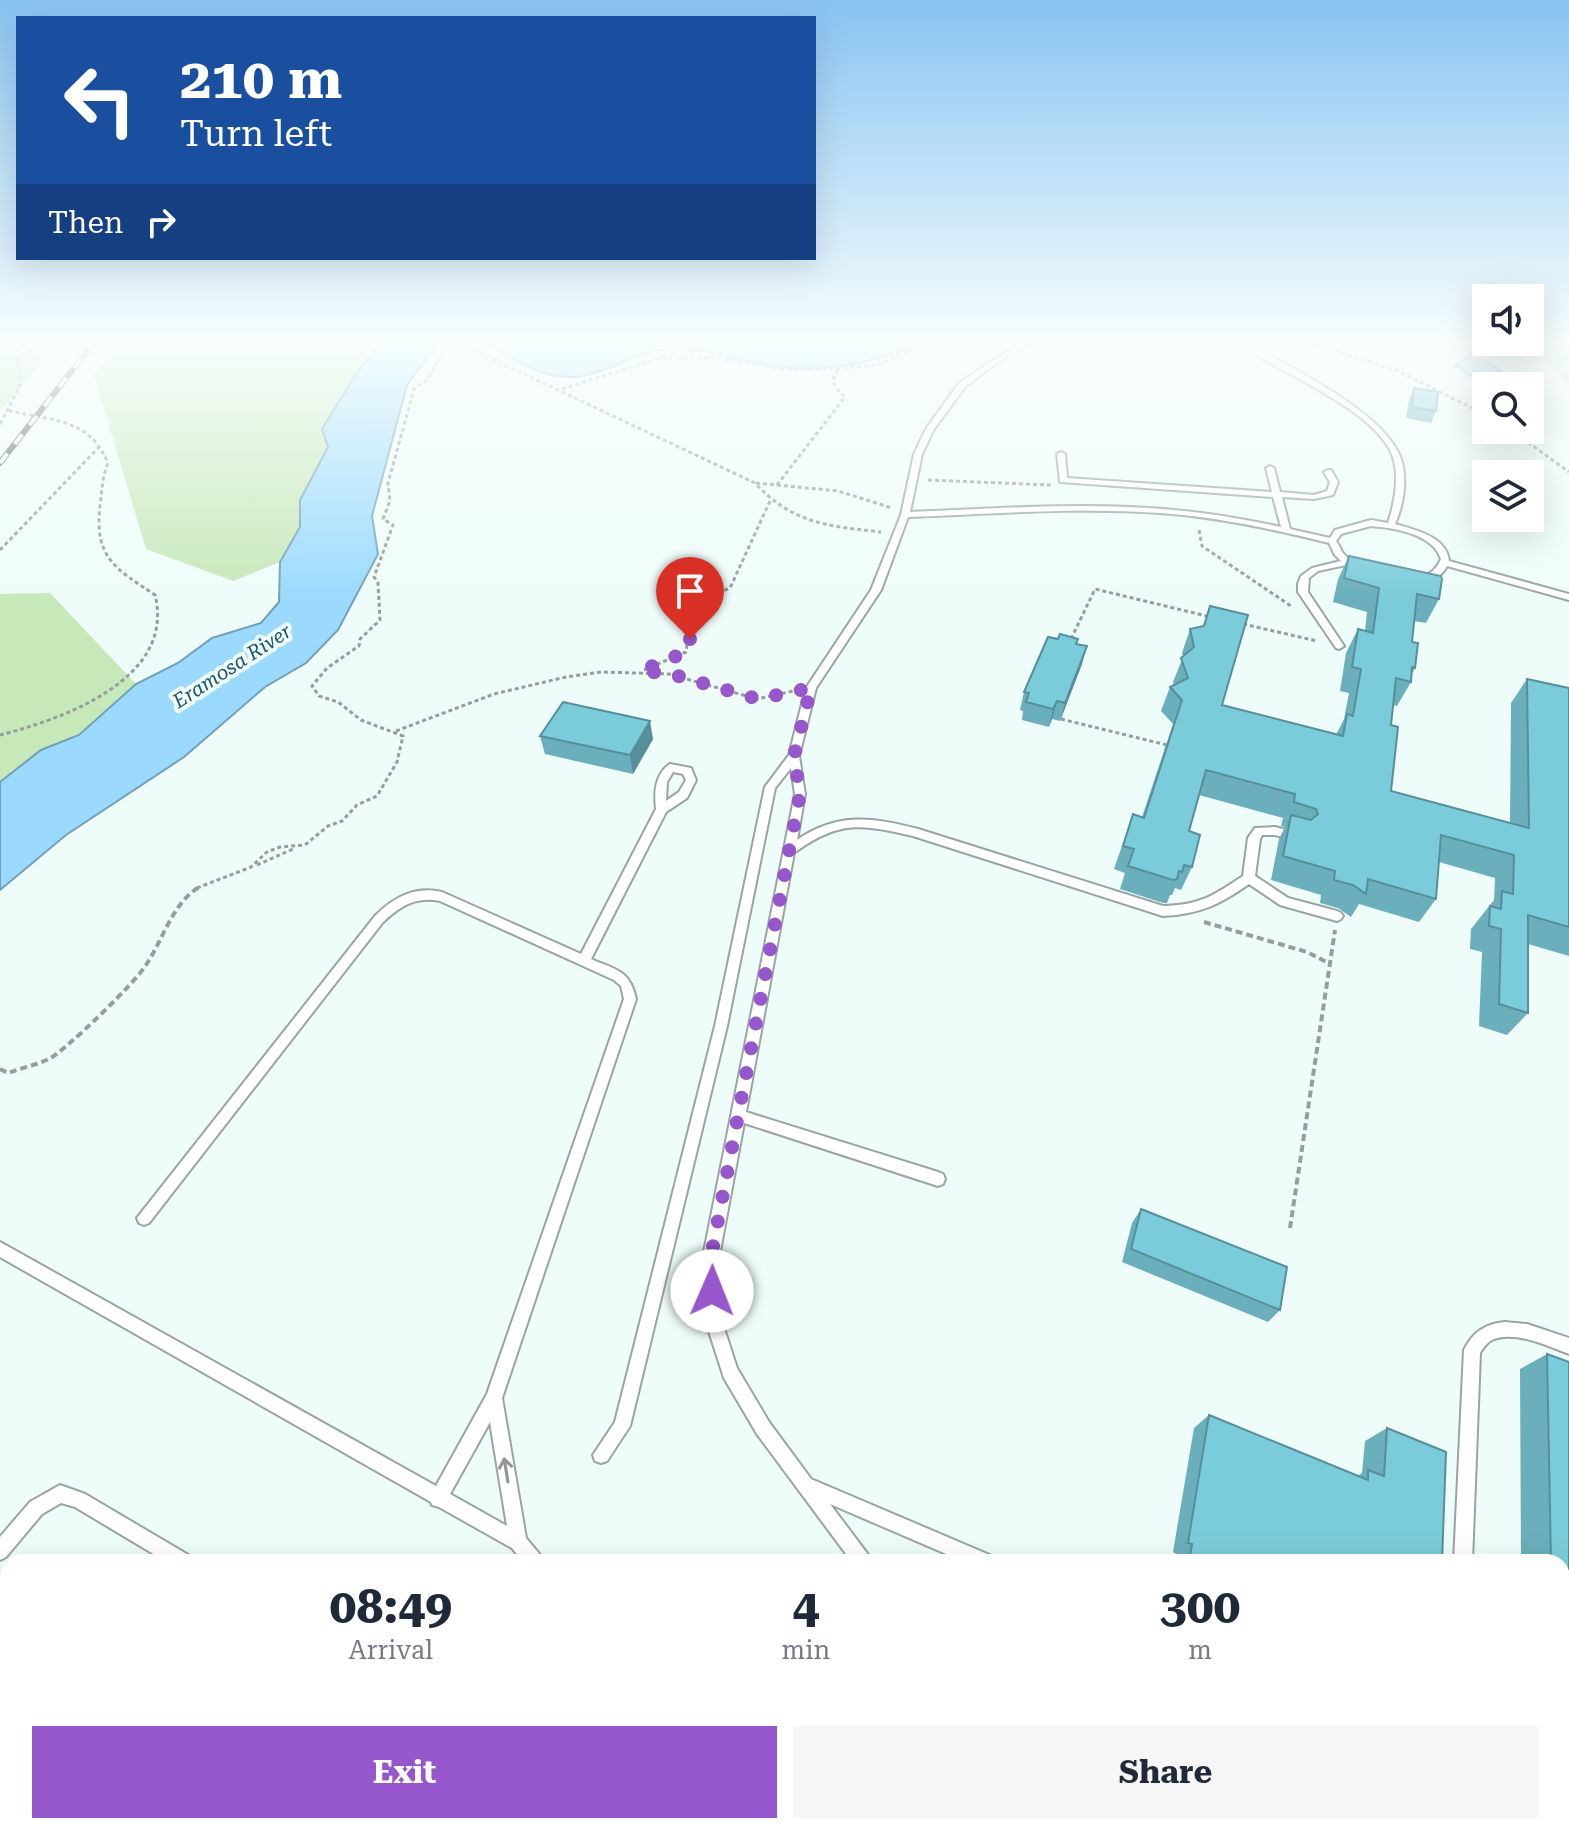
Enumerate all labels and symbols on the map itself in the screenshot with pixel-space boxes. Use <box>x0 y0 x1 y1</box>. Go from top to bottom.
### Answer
pin <box>656 557 724 639</box>
water label: Eramosa River <box>167 618 296 714</box>
position arrow <box>670 1249 754 1333</box>
one-way arrow <box>498 1458 513 1483</box>

